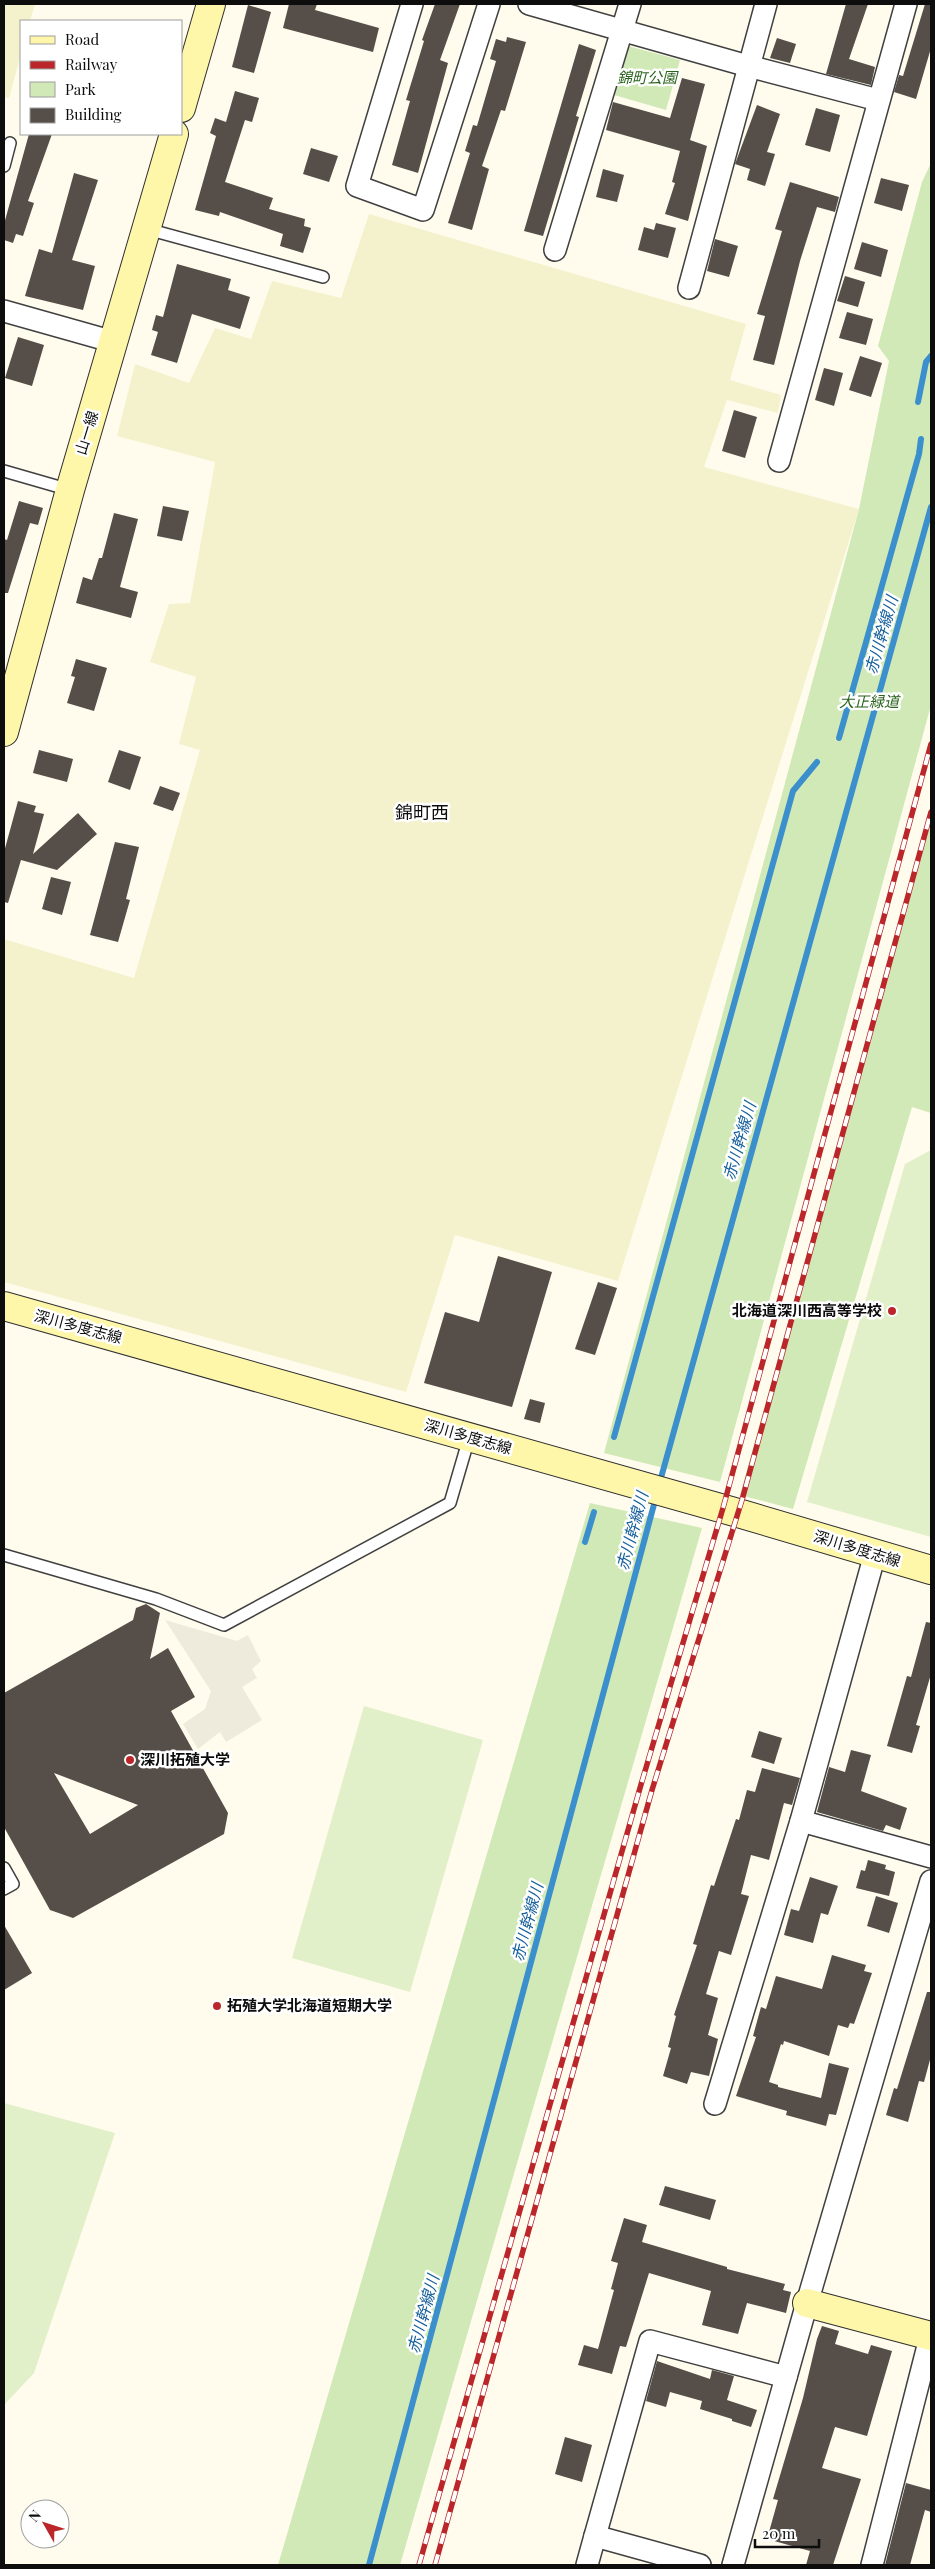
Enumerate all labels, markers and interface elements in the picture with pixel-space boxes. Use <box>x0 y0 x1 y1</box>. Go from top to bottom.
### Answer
legend <box>20 20 182 135</box>
text: Road <box>65 29 99 49</box>
text: Railway <box>65 54 118 74</box>
park label: 錦町公園 <box>617 67 679 87</box>
text: Park <box>65 79 97 99</box>
text: Building <box>65 104 122 124</box>
street label: 山一線 <box>70 408 102 457</box>
water label: 赤川幹線川 <box>859 592 902 676</box>
park label: 大正緑道 <box>839 691 901 711</box>
district label: 錦町西 <box>395 800 449 824</box>
water label: 赤川幹線川 <box>717 1098 760 1182</box>
place label: 北海道深川西高等学校 <box>732 1300 882 1320</box>
street label: 深川多度志線 <box>32 1305 124 1347</box>
marker: 北海道深川西高等学校 <box>886 1305 898 1317</box>
street label: 深川多度志線 <box>422 1414 514 1458</box>
water label: 赤川幹線川 <box>611 1488 653 1572</box>
street label: 深川多度志線 <box>811 1525 903 1571</box>
place label: 深川拓殖大学 <box>140 1749 230 1769</box>
marker: 深川拓殖大学 <box>124 1754 136 1766</box>
water label: 赤川幹線川 <box>506 1879 548 1963</box>
place label: 拓殖大学北海道短期大学 <box>227 1995 392 2015</box>
marker: 拓殖大学北海道短期大学 <box>211 2000 223 2012</box>
water label: 赤川幹線川 <box>402 2271 444 2355</box>
north arrow <box>20 2499 70 2549</box>
text: N <box>24 2506 45 2525</box>
scale bar <box>755 2516 819 2548</box>
text: 20 m <box>762 2523 796 2543</box>

